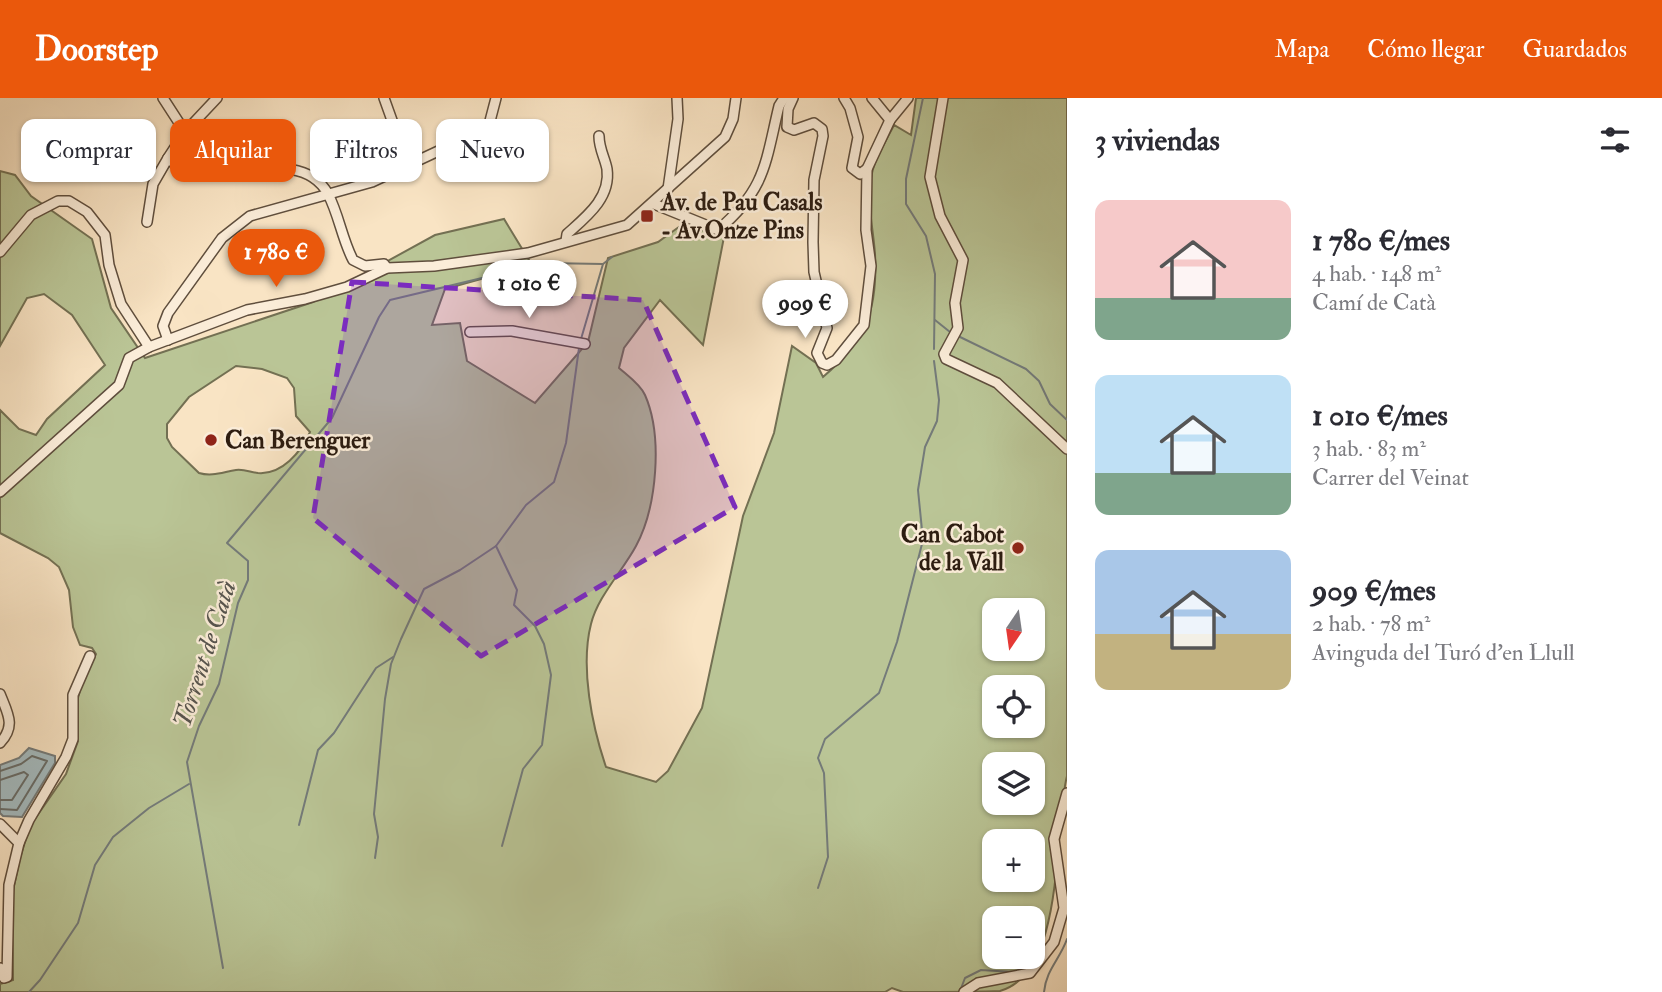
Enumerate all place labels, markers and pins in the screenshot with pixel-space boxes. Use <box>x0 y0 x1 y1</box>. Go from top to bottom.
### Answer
place label: Av. de Pau Casals - Av.Onze Pins <box>660 187 823 246</box>
marker: Av. de Pau Casals - Av.Onze Pins <box>639 208 655 224</box>
pin: 1 780 € <box>211 230 341 289</box>
pin: 1 010 € <box>464 260 594 320</box>
pin: 909 € <box>756 280 854 340</box>
place label: Can Berenguer <box>225 425 371 456</box>
marker: Can Berenguer <box>203 432 219 448</box>
place label: Can Cabot de la Vall <box>901 519 1005 578</box>
marker: Can Cabot de la Vall <box>1010 540 1026 556</box>

